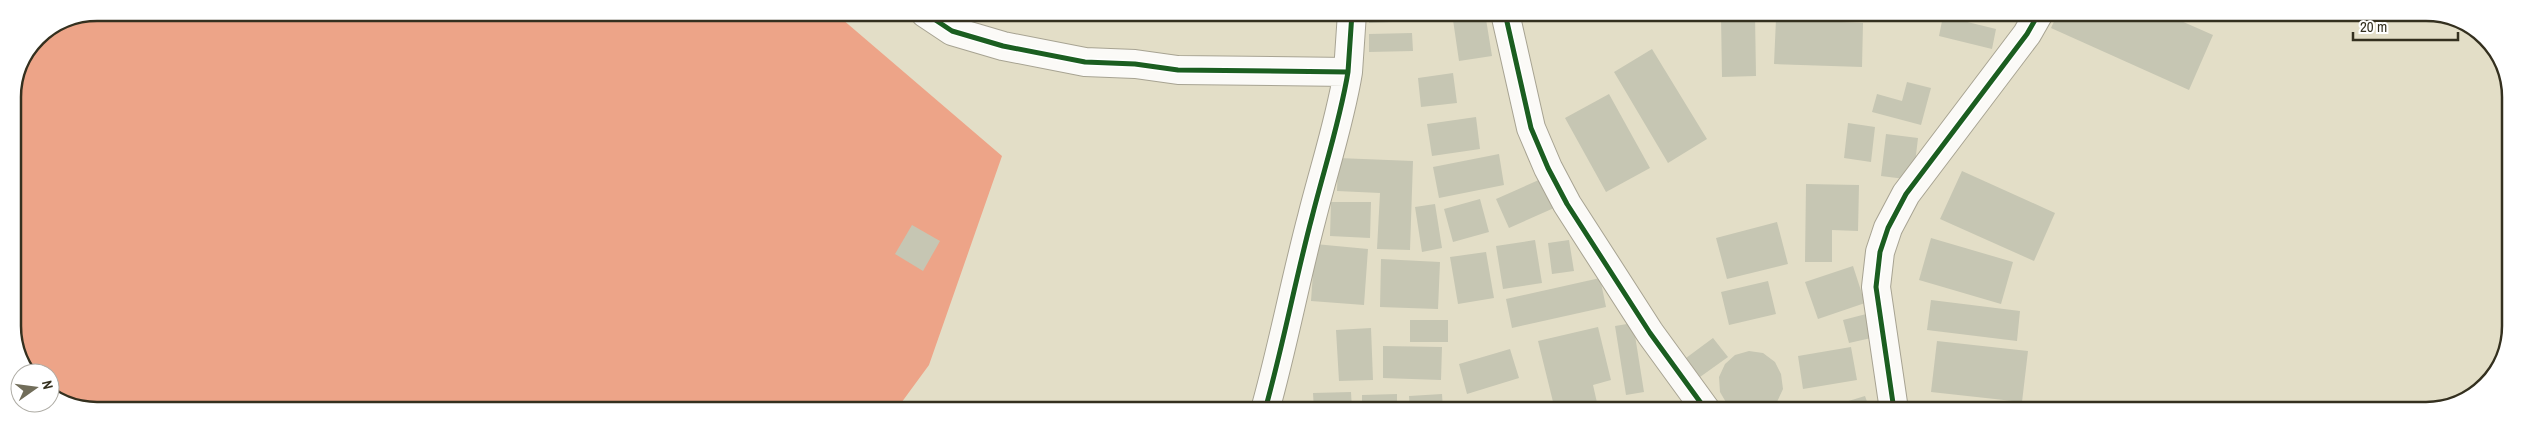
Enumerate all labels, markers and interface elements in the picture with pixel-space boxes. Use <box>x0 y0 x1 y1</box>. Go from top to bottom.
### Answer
scale bar <box>2353 10 2458 42</box>
text: 20 m <box>2360 16 2387 37</box>
north arrow <box>10 363 60 413</box>
text: N <box>38 379 57 391</box>

